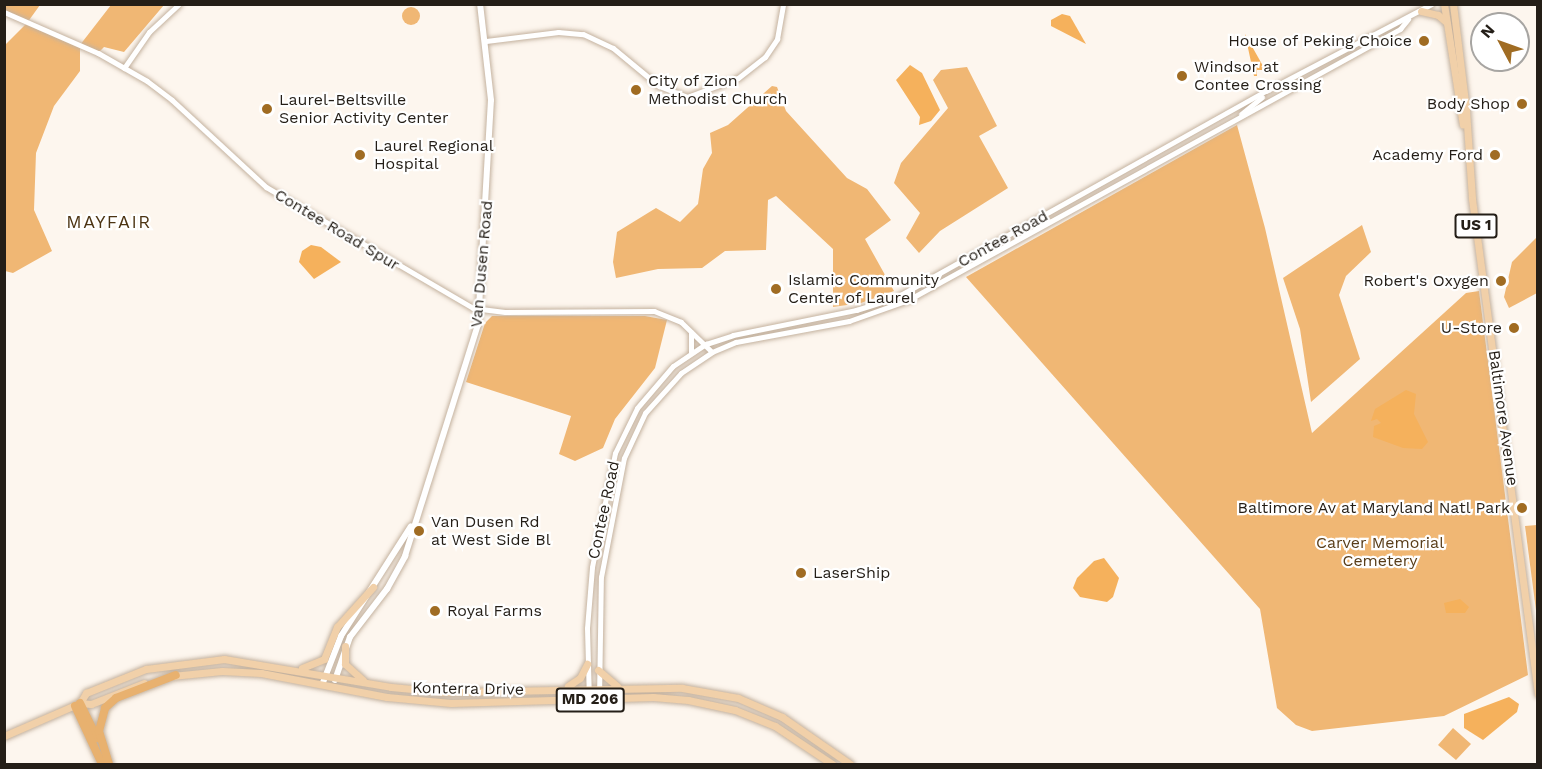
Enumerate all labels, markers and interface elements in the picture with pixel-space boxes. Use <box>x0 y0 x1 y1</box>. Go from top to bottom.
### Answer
north arrow <box>1470 12 1530 72</box>
text: N <box>1476 20 1499 42</box>
place label: House of Peking Choice <box>1228 31 1412 51</box>
marker: House of Peking Choice <box>1417 34 1431 48</box>
place label: Windsor at Contee Crossing <box>1194 57 1321 95</box>
marker: Windsor at Contee Crossing <box>1175 69 1189 83</box>
place label: City of Zion Methodist Church <box>648 71 788 109</box>
marker: City of Zion Methodist Church <box>629 83 643 97</box>
place label: Laurel-Beltsville Senior Activity Center <box>279 90 450 128</box>
place label: Body Shop <box>1426 94 1510 114</box>
marker: Body Shop <box>1515 97 1529 111</box>
marker: Laurel-Beltsville Senior Activity Center <box>260 102 274 116</box>
place label: Laurel Regional Hospital <box>374 136 494 174</box>
place label: Academy Ford <box>1372 145 1483 165</box>
marker: Laurel Regional Hospital <box>351 146 369 164</box>
marker: Academy Ford <box>1488 148 1502 162</box>
street label: Contee Road Spur <box>271 185 403 275</box>
street label: Van Dusen Road <box>467 200 497 328</box>
street label: Contee Road <box>955 206 1051 272</box>
district label: MAYFAIR <box>66 211 152 233</box>
road number: US 1 <box>1454 214 1498 238</box>
place label: Islamic Community Center of Laurel <box>788 270 939 308</box>
place label: Robert's Oxygen <box>1363 271 1489 291</box>
marker: Robert's Oxygen <box>1494 274 1508 288</box>
marker: Islamic Community Center of Laurel <box>769 282 783 296</box>
place label: U-Store <box>1441 318 1502 338</box>
marker: U-Store <box>1507 321 1521 335</box>
street label: Baltimore Avenue <box>1484 349 1522 487</box>
street label: Contee Road <box>584 459 624 561</box>
place label: Baltimore Av at Maryland Natl Park <box>1236 498 1510 518</box>
marker: Baltimore Av at Maryland Natl Park <box>1515 501 1529 515</box>
place label: Van Dusen Rd at West Side Bl <box>431 512 551 550</box>
marker: Van Dusen Rd at West Side Bl <box>412 524 426 538</box>
park label: Carver Memorial Cemetery <box>1316 533 1444 571</box>
place label: LaserShip <box>813 563 890 583</box>
marker: LaserShip <box>794 566 808 580</box>
place label: Royal Farms <box>447 601 542 621</box>
marker: Royal Farms <box>428 604 442 618</box>
street label: Konterra Drive <box>412 678 524 700</box>
road number: MD 206 <box>556 688 624 712</box>

